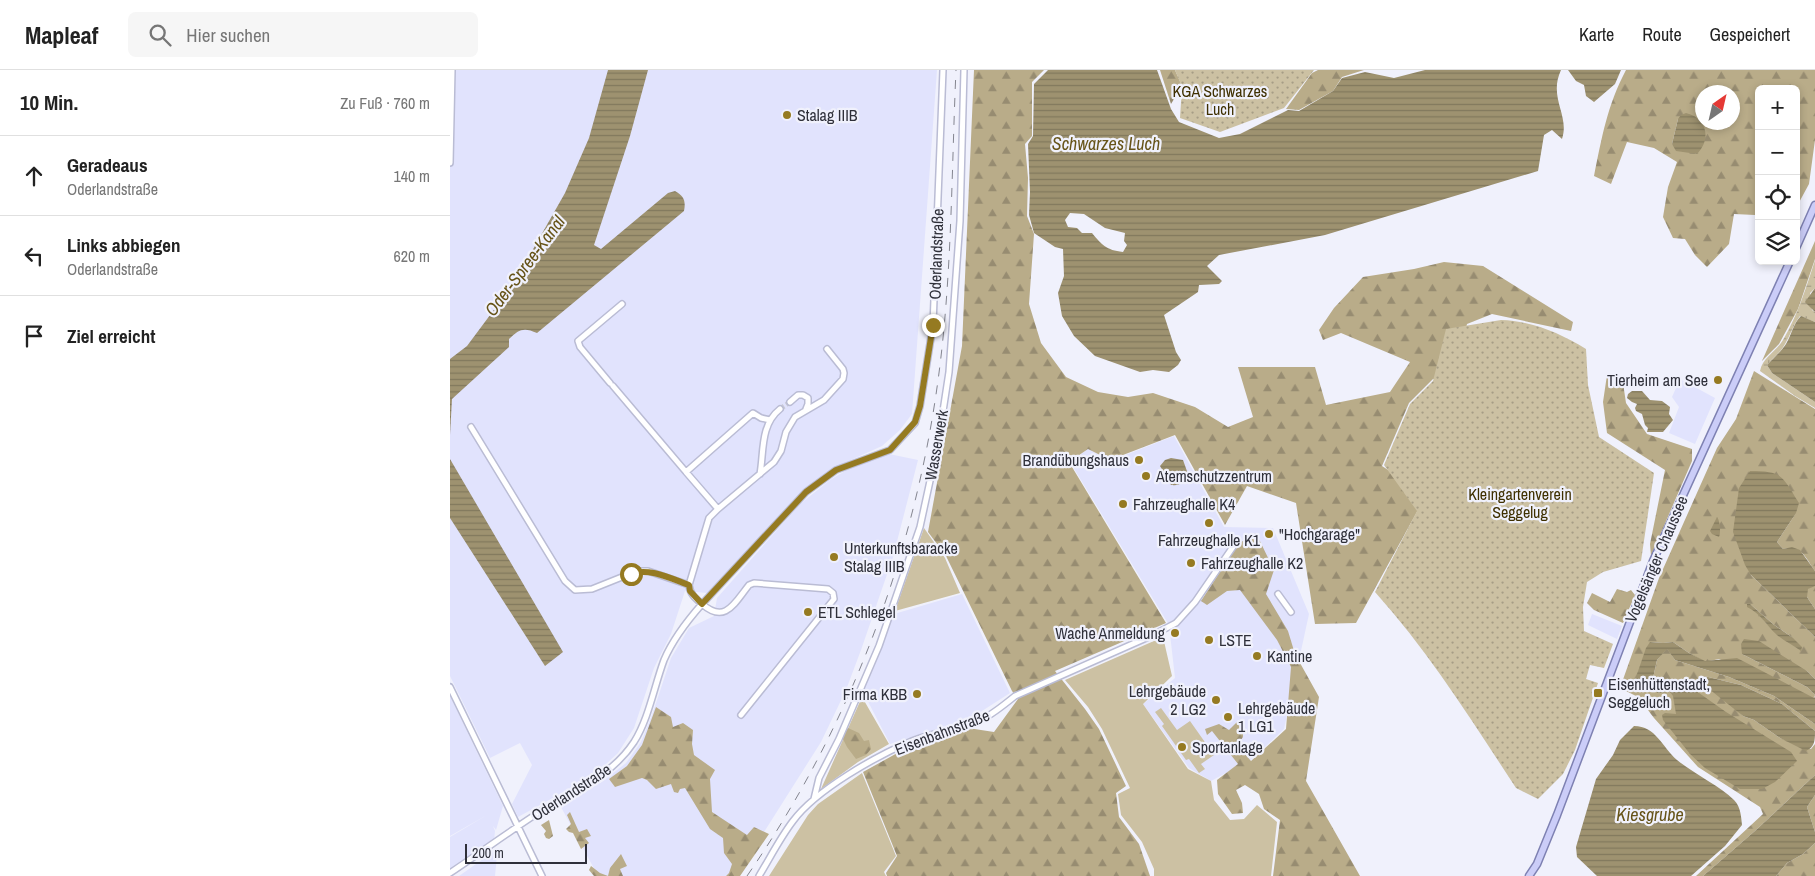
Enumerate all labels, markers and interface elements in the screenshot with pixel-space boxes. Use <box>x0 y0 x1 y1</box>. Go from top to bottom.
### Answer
search box <box>128 12 478 57</box>
text: Mapleaf <box>25 19 98 51</box>
icon: search <box>146 21 174 49</box>
text: Hier suchen <box>186 22 270 48</box>
text: Karte <box>1579 22 1614 47</box>
text: Route <box>1642 22 1682 47</box>
text: Gespeichert <box>1710 22 1790 47</box>
park label: KGA Schwarzes Luch <box>1173 80 1267 120</box>
north arrow <box>1695 85 1740 130</box>
map controls <box>1755 85 1800 265</box>
button: + <box>1755 85 1800 130</box>
text: 10 Min. <box>20 88 78 117</box>
text: Zu Fuß · 760 m <box>340 92 430 114</box>
place label: Stalag IIIB <box>797 104 858 126</box>
marker: Stalag IIIB <box>781 109 793 121</box>
button: − <box>1755 130 1800 175</box>
water label: Schwarzes Luch <box>1052 131 1160 156</box>
text: Geradeaus <box>67 152 148 178</box>
icon: ahead <box>20 162 48 190</box>
text: 140 m <box>394 165 430 187</box>
button: locate <box>1755 175 1800 220</box>
text: Oderlandstraße <box>67 178 158 200</box>
street label: Oderlandstraße <box>923 208 949 300</box>
water label: Oder-Spree-Kanal <box>479 210 571 321</box>
button: layers <box>1755 220 1800 265</box>
text: Links abbiegen <box>67 232 180 258</box>
icon: left <box>20 242 48 270</box>
text: 620 m <box>394 245 430 267</box>
text: Oderlandstraße <box>67 258 158 280</box>
route end <box>922 314 945 337</box>
icon: arrive <box>20 322 48 350</box>
text: Ziel erreicht <box>67 323 155 349</box>
place label: Tierheim am See <box>1607 369 1708 391</box>
marker: Tierheim am See <box>1712 374 1724 386</box>
street label: Wasserwerk <box>919 407 953 482</box>
place label: Brandübungshaus <box>1023 449 1129 471</box>
marker: Brandübungshaus <box>1133 454 1145 466</box>
place label: Atemschutzzentrum <box>1155 465 1272 487</box>
marker: Atemschutzzentrum <box>1140 470 1152 482</box>
park label: Kleingartenverein Seggelug <box>1468 483 1572 523</box>
street label: Vogelsänger Chaussee <box>1619 492 1693 626</box>
place label: Fahrzeughalle K4 <box>1133 493 1235 515</box>
marker: Fahrzeughalle K4 <box>1117 498 1129 510</box>
marker: Fahrzeughalle K1 <box>1203 517 1215 529</box>
place label: "Hochgarage" <box>1279 523 1360 545</box>
marker: "Hochgarage" <box>1263 528 1275 540</box>
place label: Fahrzeughalle K1 <box>1158 529 1261 551</box>
place label: Unterkunftsbaracke Stalag IIIB <box>844 537 958 577</box>
marker: Unterkunftsbaracke Stalag IIIB <box>828 551 840 563</box>
place label: Fahrzeughalle K2 <box>1201 552 1303 574</box>
marker: Fahrzeughalle K2 <box>1185 557 1197 569</box>
route start <box>620 563 643 586</box>
place label: ETL Schlegel <box>818 601 896 623</box>
marker: ETL Schlegel <box>802 606 814 618</box>
place label: Wache Anmeldung <box>1055 622 1166 644</box>
marker: Wache Anmeldung <box>1169 627 1181 639</box>
place label: LSTE <box>1219 629 1252 651</box>
marker: LSTE <box>1203 634 1215 646</box>
place label: Kantine <box>1267 645 1312 667</box>
marker: Kantine <box>1251 650 1263 662</box>
place label: Eisenhüttenstadt, Seggeluch <box>1608 673 1710 713</box>
place label: Lehrgebäude 2 LG2 <box>1129 680 1206 720</box>
place label: Firma KBB <box>843 683 907 705</box>
marker: Eisenhüttenstadt, Seggeluch <box>1592 687 1604 699</box>
marker: Firma KBB <box>911 688 923 700</box>
marker: Lehrgebäude 2 LG2 <box>1210 694 1222 706</box>
place label: Lehrgebäude 1 LG1 <box>1238 697 1315 737</box>
street label: Eisenbahnstraße <box>891 704 993 760</box>
marker: Lehrgebäude 1 LG1 <box>1222 711 1234 723</box>
place label: Sportanlage <box>1192 736 1263 758</box>
marker: Sportanlage <box>1176 741 1188 753</box>
street label: Oderlandstraße <box>527 758 615 826</box>
water label: Kiesgrube <box>1616 802 1684 827</box>
scale bar <box>465 841 588 864</box>
text: 200 m <box>472 844 504 862</box>

